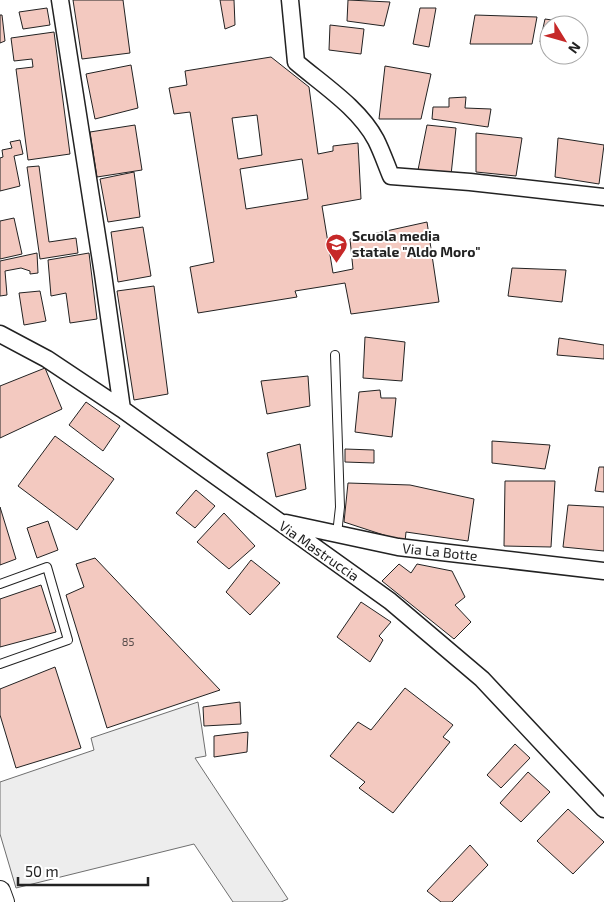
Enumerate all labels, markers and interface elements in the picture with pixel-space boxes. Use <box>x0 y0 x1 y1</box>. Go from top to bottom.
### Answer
north arrow <box>539 15 589 65</box>
text: N <box>565 39 585 57</box>
place label: Scuola media statale "Aldo Moro" <box>352 227 480 260</box>
school or university icon: Scuola media statale "Aldo Moro" <box>324 232 348 263</box>
street label: Via Mastruccia <box>276 517 362 584</box>
street label: Via La Botte <box>402 539 479 564</box>
house number: 85 <box>122 635 134 648</box>
scale bar <box>18 854 148 886</box>
text: 50 m <box>25 862 59 880</box>

